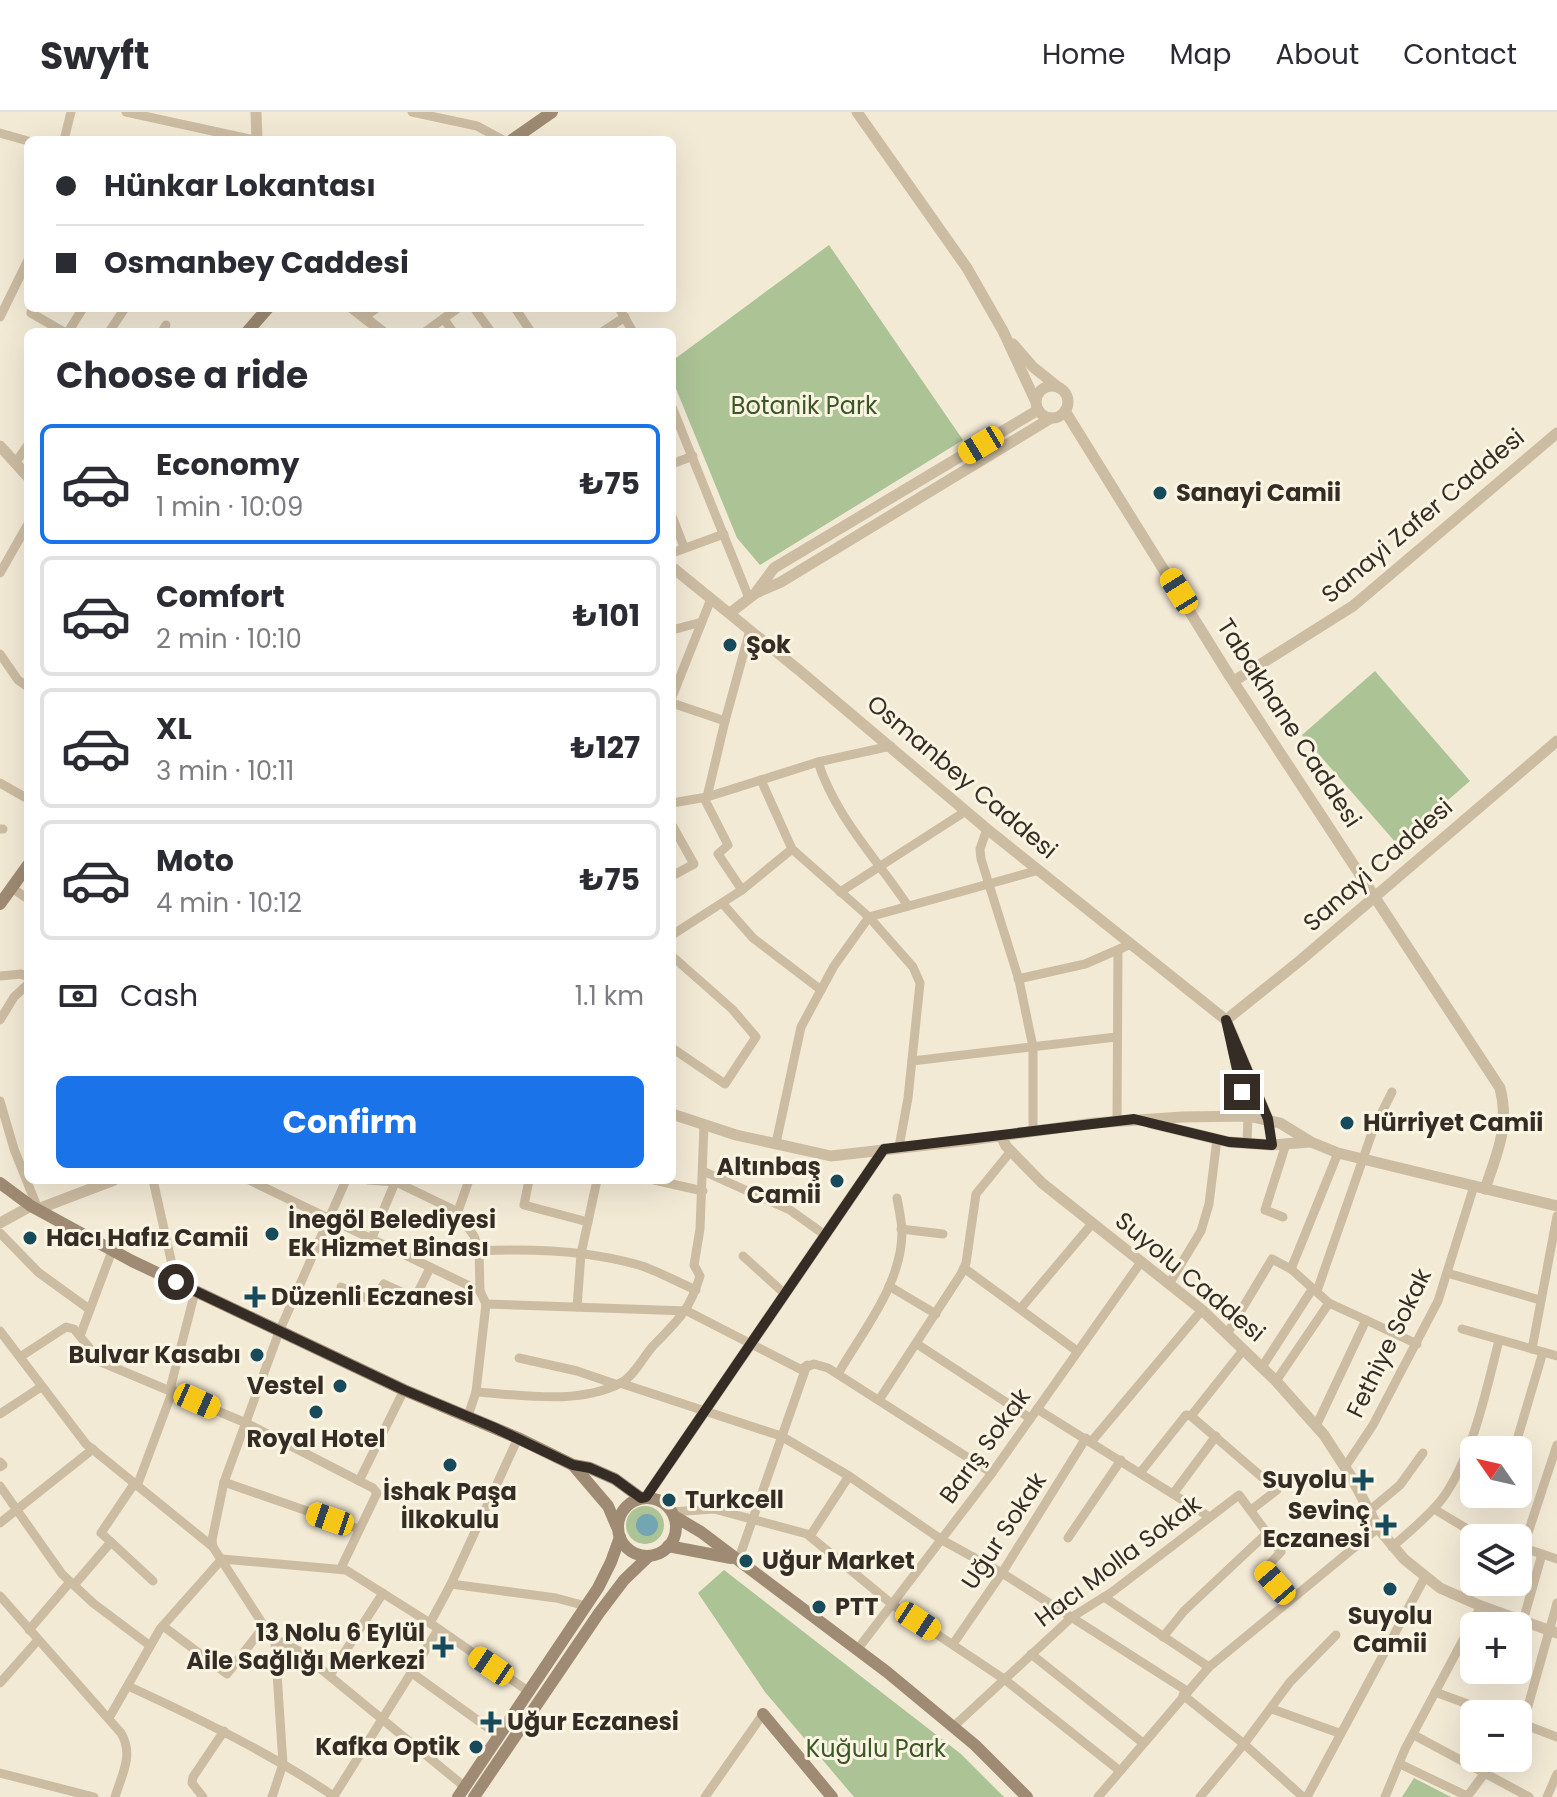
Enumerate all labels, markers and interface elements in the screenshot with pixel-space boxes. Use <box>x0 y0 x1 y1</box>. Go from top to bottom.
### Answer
text: Swyft <box>40 29 149 82</box>
text: Home <box>1042 35 1125 74</box>
text: Map <box>1169 35 1231 74</box>
text: About <box>1275 35 1359 74</box>
text: Contact <box>1403 35 1517 74</box>
text: Hünkar Lokantası <box>104 164 376 207</box>
text: Osmanbey Caddesi <box>104 241 409 284</box>
text: Choose a ride <box>56 350 308 401</box>
park label: Botanik Park <box>731 389 878 422</box>
street label: Sanayi Zafer Caddesi <box>1314 421 1531 610</box>
car <box>954 422 1008 468</box>
text: Economy <box>156 443 300 486</box>
icon: car <box>60 448 132 520</box>
text: ₺75 <box>579 462 640 505</box>
place label: Sanayi Camii <box>1176 476 1341 509</box>
marker: Sanayi Camii <box>1151 484 1169 502</box>
text: 1 min · 10:09 <box>156 489 303 525</box>
car <box>1156 564 1202 618</box>
text: Comfort <box>156 575 285 618</box>
icon: car <box>60 580 132 652</box>
text: ₺101 <box>573 594 640 637</box>
street label: Tabakhane Caddesi <box>1209 612 1369 834</box>
text: 2 min · 10:10 <box>156 621 302 657</box>
place label: Şok <box>746 628 791 661</box>
marker: Şok <box>721 636 739 654</box>
street label: Osmanbey Caddesi <box>860 687 1065 866</box>
text: XL <box>156 707 192 750</box>
icon: car <box>60 712 132 784</box>
text: ₺127 <box>571 726 640 769</box>
text: 3 min · 10:11 <box>156 753 294 789</box>
street label: Sanayi Caddesi <box>1296 790 1460 939</box>
text: Moto <box>156 839 234 882</box>
icon: car <box>60 844 132 916</box>
text: ₺75 <box>579 858 640 901</box>
text: 4 min · 10:12 <box>156 885 302 921</box>
icon: cash <box>56 974 100 1018</box>
text: Cash <box>120 974 198 1017</box>
text: 1.1 km <box>575 978 644 1014</box>
route end <box>1224 1074 1260 1110</box>
button: Confirm <box>56 1076 644 1168</box>
place label: Hürriyet Camii <box>1363 1106 1543 1139</box>
marker: Hürriyet Camii <box>1338 1114 1356 1132</box>
place label: Altınbaş Camii <box>717 1150 821 1211</box>
marker: Altınbaş Camii <box>828 1172 846 1190</box>
place label: İnegöl Belediyesi Ek Hizmet Binası <box>288 1203 496 1264</box>
street label: Suyolu Caddesi <box>1108 1204 1272 1349</box>
place label: Hacı Hafız Camii <box>46 1221 249 1254</box>
marker: İnegöl Belediyesi Ek Hizmet Binası <box>263 1225 281 1243</box>
marker: Hacı Hafız Camii <box>21 1229 39 1247</box>
street label: Fethiye Sokak <box>1338 1262 1439 1423</box>
route start <box>158 1264 194 1300</box>
place label: Düzenli Eczanesi <box>271 1280 474 1313</box>
marker: Düzenli Eczanesi <box>246 1288 264 1306</box>
place label: Bulvar Kasabı <box>69 1338 241 1371</box>
marker: Bulvar Kasabı <box>248 1346 266 1364</box>
place label: Vestel <box>247 1369 324 1402</box>
marker: Vestel <box>331 1377 349 1395</box>
car <box>170 1380 224 1422</box>
street label: Barış Sokak <box>932 1381 1038 1510</box>
marker: Royal Hotel <box>307 1403 325 1421</box>
place label: Royal Hotel <box>246 1422 386 1455</box>
north arrow <box>1460 1436 1532 1508</box>
map controls <box>1460 1436 1532 1772</box>
marker: İshak Paşa İlkokulu <box>441 1456 459 1474</box>
place label: Suyolu <box>1262 1463 1347 1496</box>
street label: Uğur Sokak <box>953 1465 1054 1596</box>
marker: Suyolu <box>1354 1471 1372 1489</box>
place label: İshak Paşa İlkokulu <box>383 1475 517 1536</box>
place label: Turkcell <box>685 1483 784 1516</box>
street label: Hacı Molla Sokak <box>1028 1487 1208 1634</box>
marker: Turkcell <box>660 1491 678 1509</box>
place label: Sevinç Eczanesi <box>1263 1494 1370 1555</box>
car <box>303 1500 357 1538</box>
marker: Sevinç Eczanesi <box>1377 1516 1395 1534</box>
button: layers <box>1460 1524 1532 1596</box>
place label: Uğur Market <box>762 1544 915 1577</box>
marker: Uğur Market <box>737 1552 755 1570</box>
car <box>1250 1557 1300 1609</box>
marker: Suyolu Camii <box>1381 1580 1399 1598</box>
place label: PTT <box>835 1590 878 1623</box>
marker: PTT <box>810 1598 828 1616</box>
car <box>891 1598 945 1644</box>
place label: Suyolu Camii <box>1348 1599 1432 1660</box>
button: + <box>1460 1612 1532 1684</box>
place label: 13 Nolu 6 Eylül Aile Sağlığı Merkezi <box>186 1616 425 1677</box>
marker: 13 Nolu 6 Eylül Aile Sağlığı Merkezi <box>432 1636 454 1658</box>
car <box>464 1643 518 1689</box>
button: − <box>1460 1700 1532 1772</box>
place label: Uğur Eczanesi <box>507 1705 679 1738</box>
marker: Uğur Eczanesi <box>482 1713 500 1731</box>
place label: Kafka Optik <box>315 1730 460 1763</box>
park label: Kuğulu Park <box>806 1732 947 1765</box>
marker: Kafka Optik <box>467 1738 485 1756</box>

